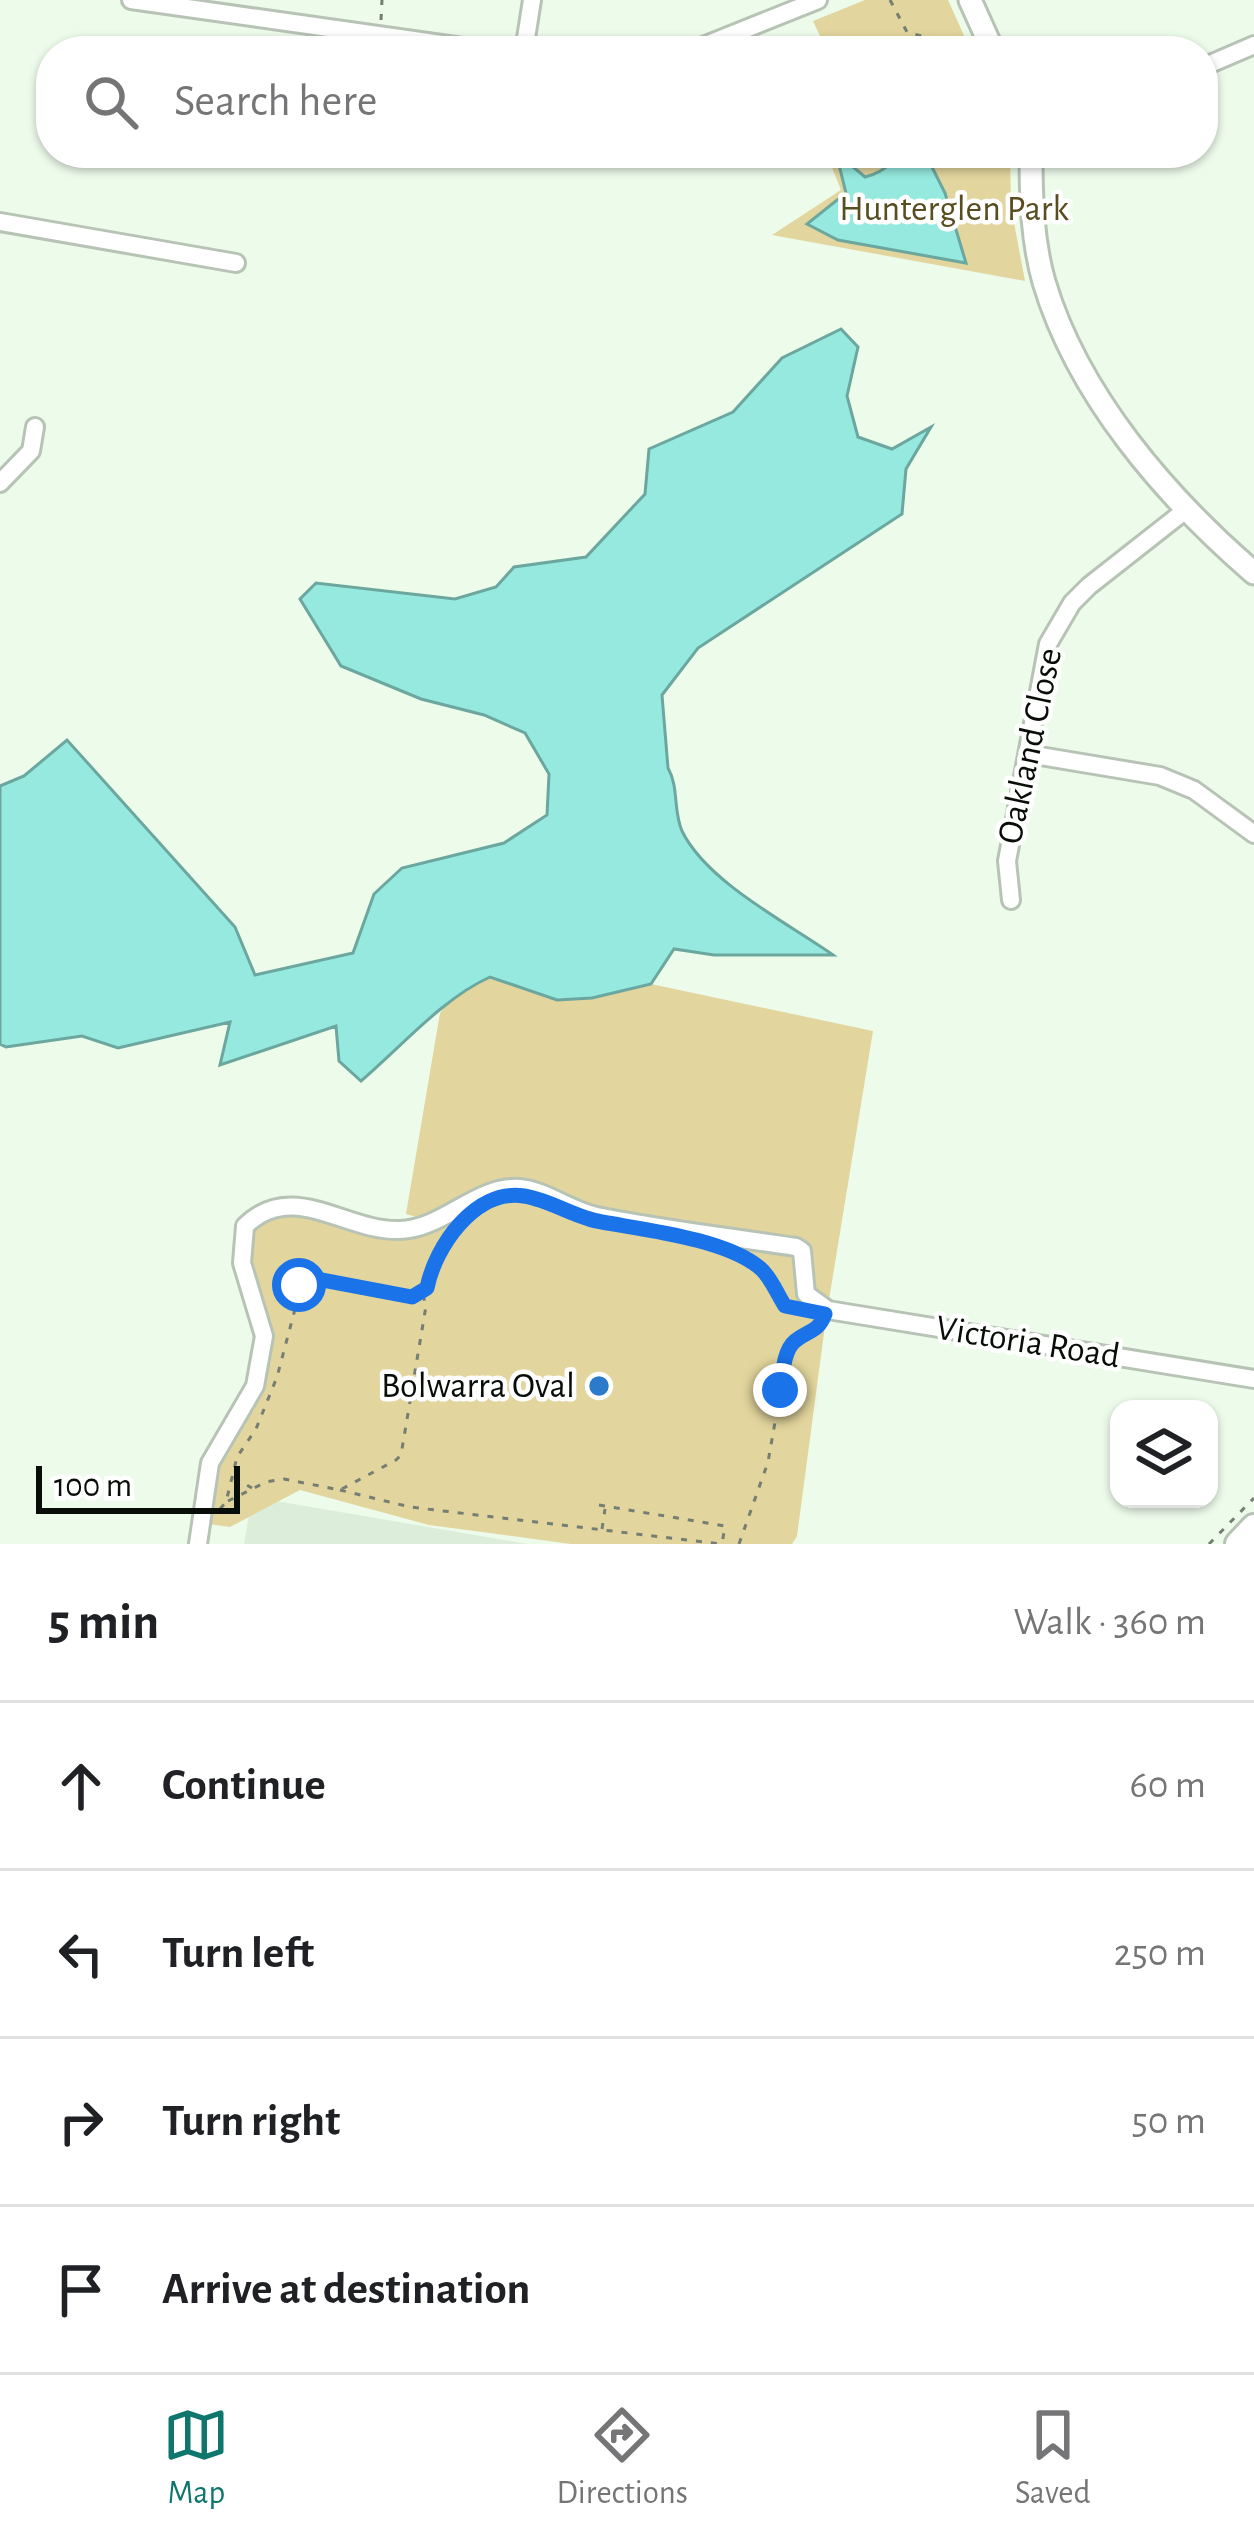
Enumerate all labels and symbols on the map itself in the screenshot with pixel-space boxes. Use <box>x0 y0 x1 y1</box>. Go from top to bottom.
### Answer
park label: Hunterglen Park <box>839 191 1069 227</box>
street label: Oakland Close <box>992 645 1068 847</box>
route start <box>272 1258 326 1312</box>
street label: Victoria Road <box>933 1310 1123 1374</box>
route end <box>753 1363 807 1417</box>
place label: Bolwarra Oval <box>381 1368 575 1404</box>
marker: Bolwarra Oval <box>586 1373 612 1399</box>
scale bar <box>36 1460 240 1513</box>

